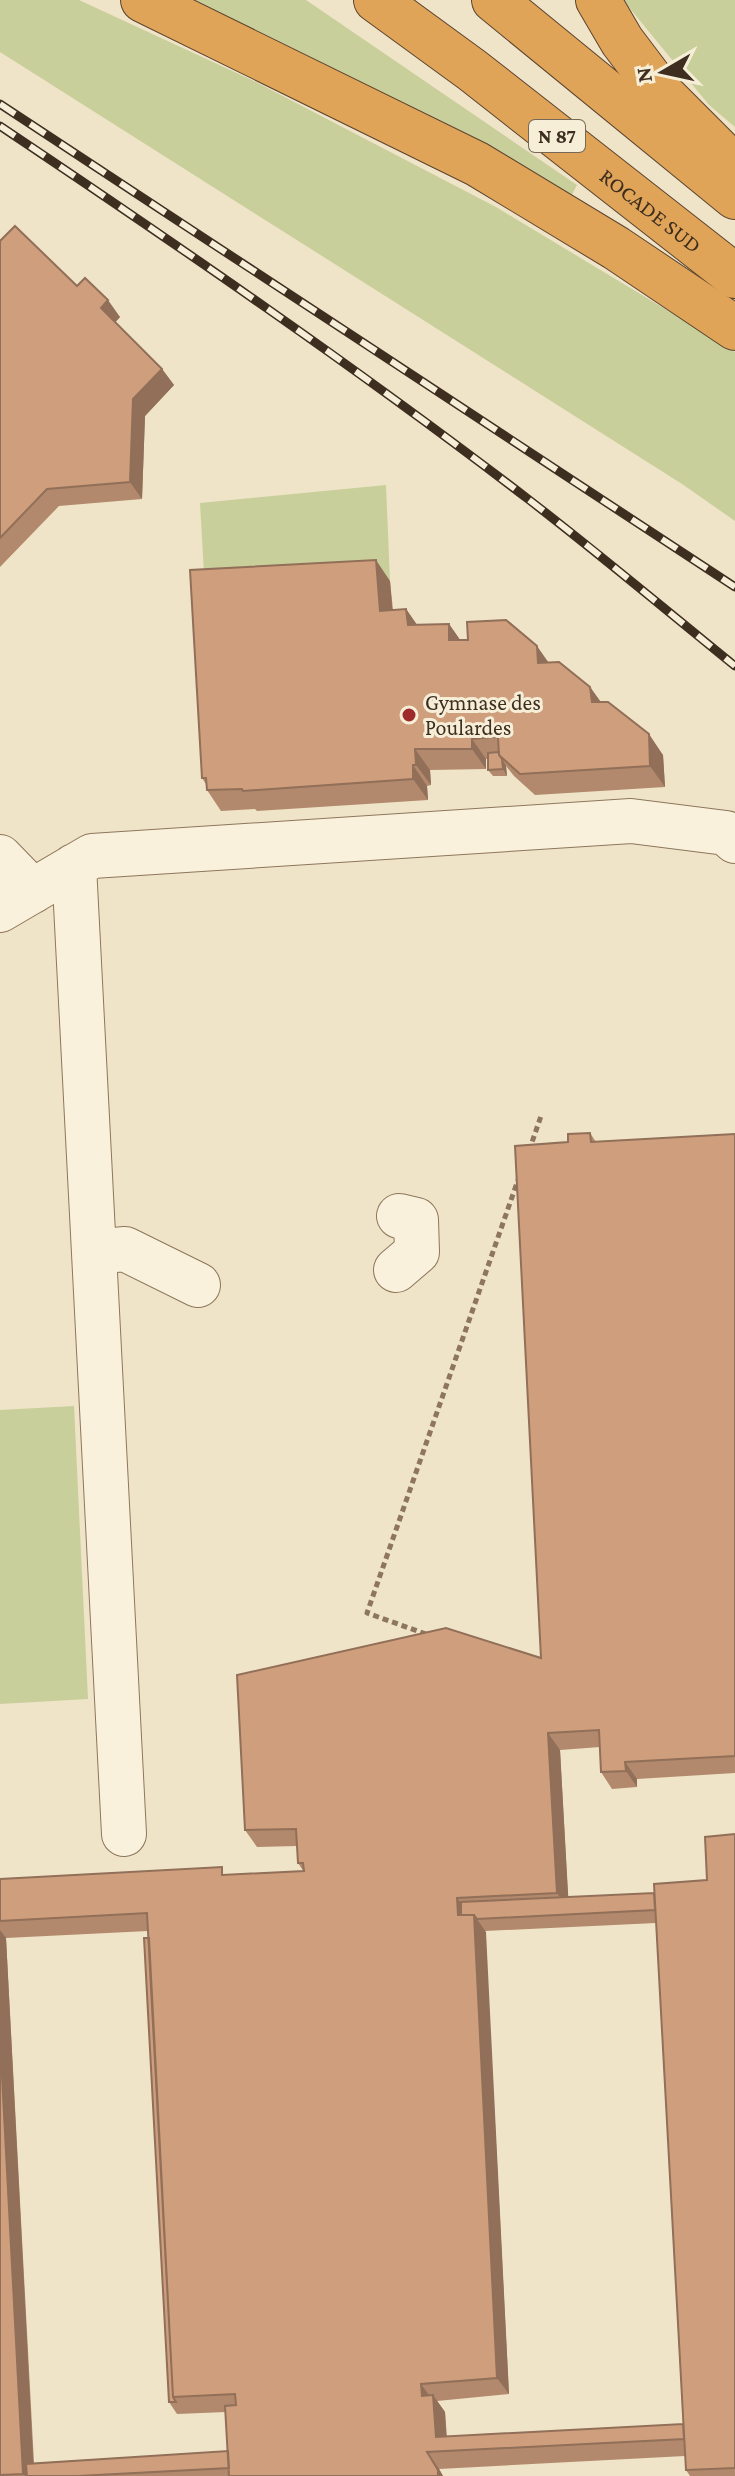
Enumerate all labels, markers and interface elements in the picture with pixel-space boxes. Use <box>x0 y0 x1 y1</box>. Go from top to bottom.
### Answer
north arrow <box>623 32 703 112</box>
text: N <box>630 66 657 84</box>
road number: N 87 <box>529 120 585 152</box>
street label: ROCADE SUD <box>595 163 706 258</box>
place label: Gymnase des Poulardes <box>425 690 541 740</box>
marker: Gymnase des Poulardes <box>400 706 418 724</box>

